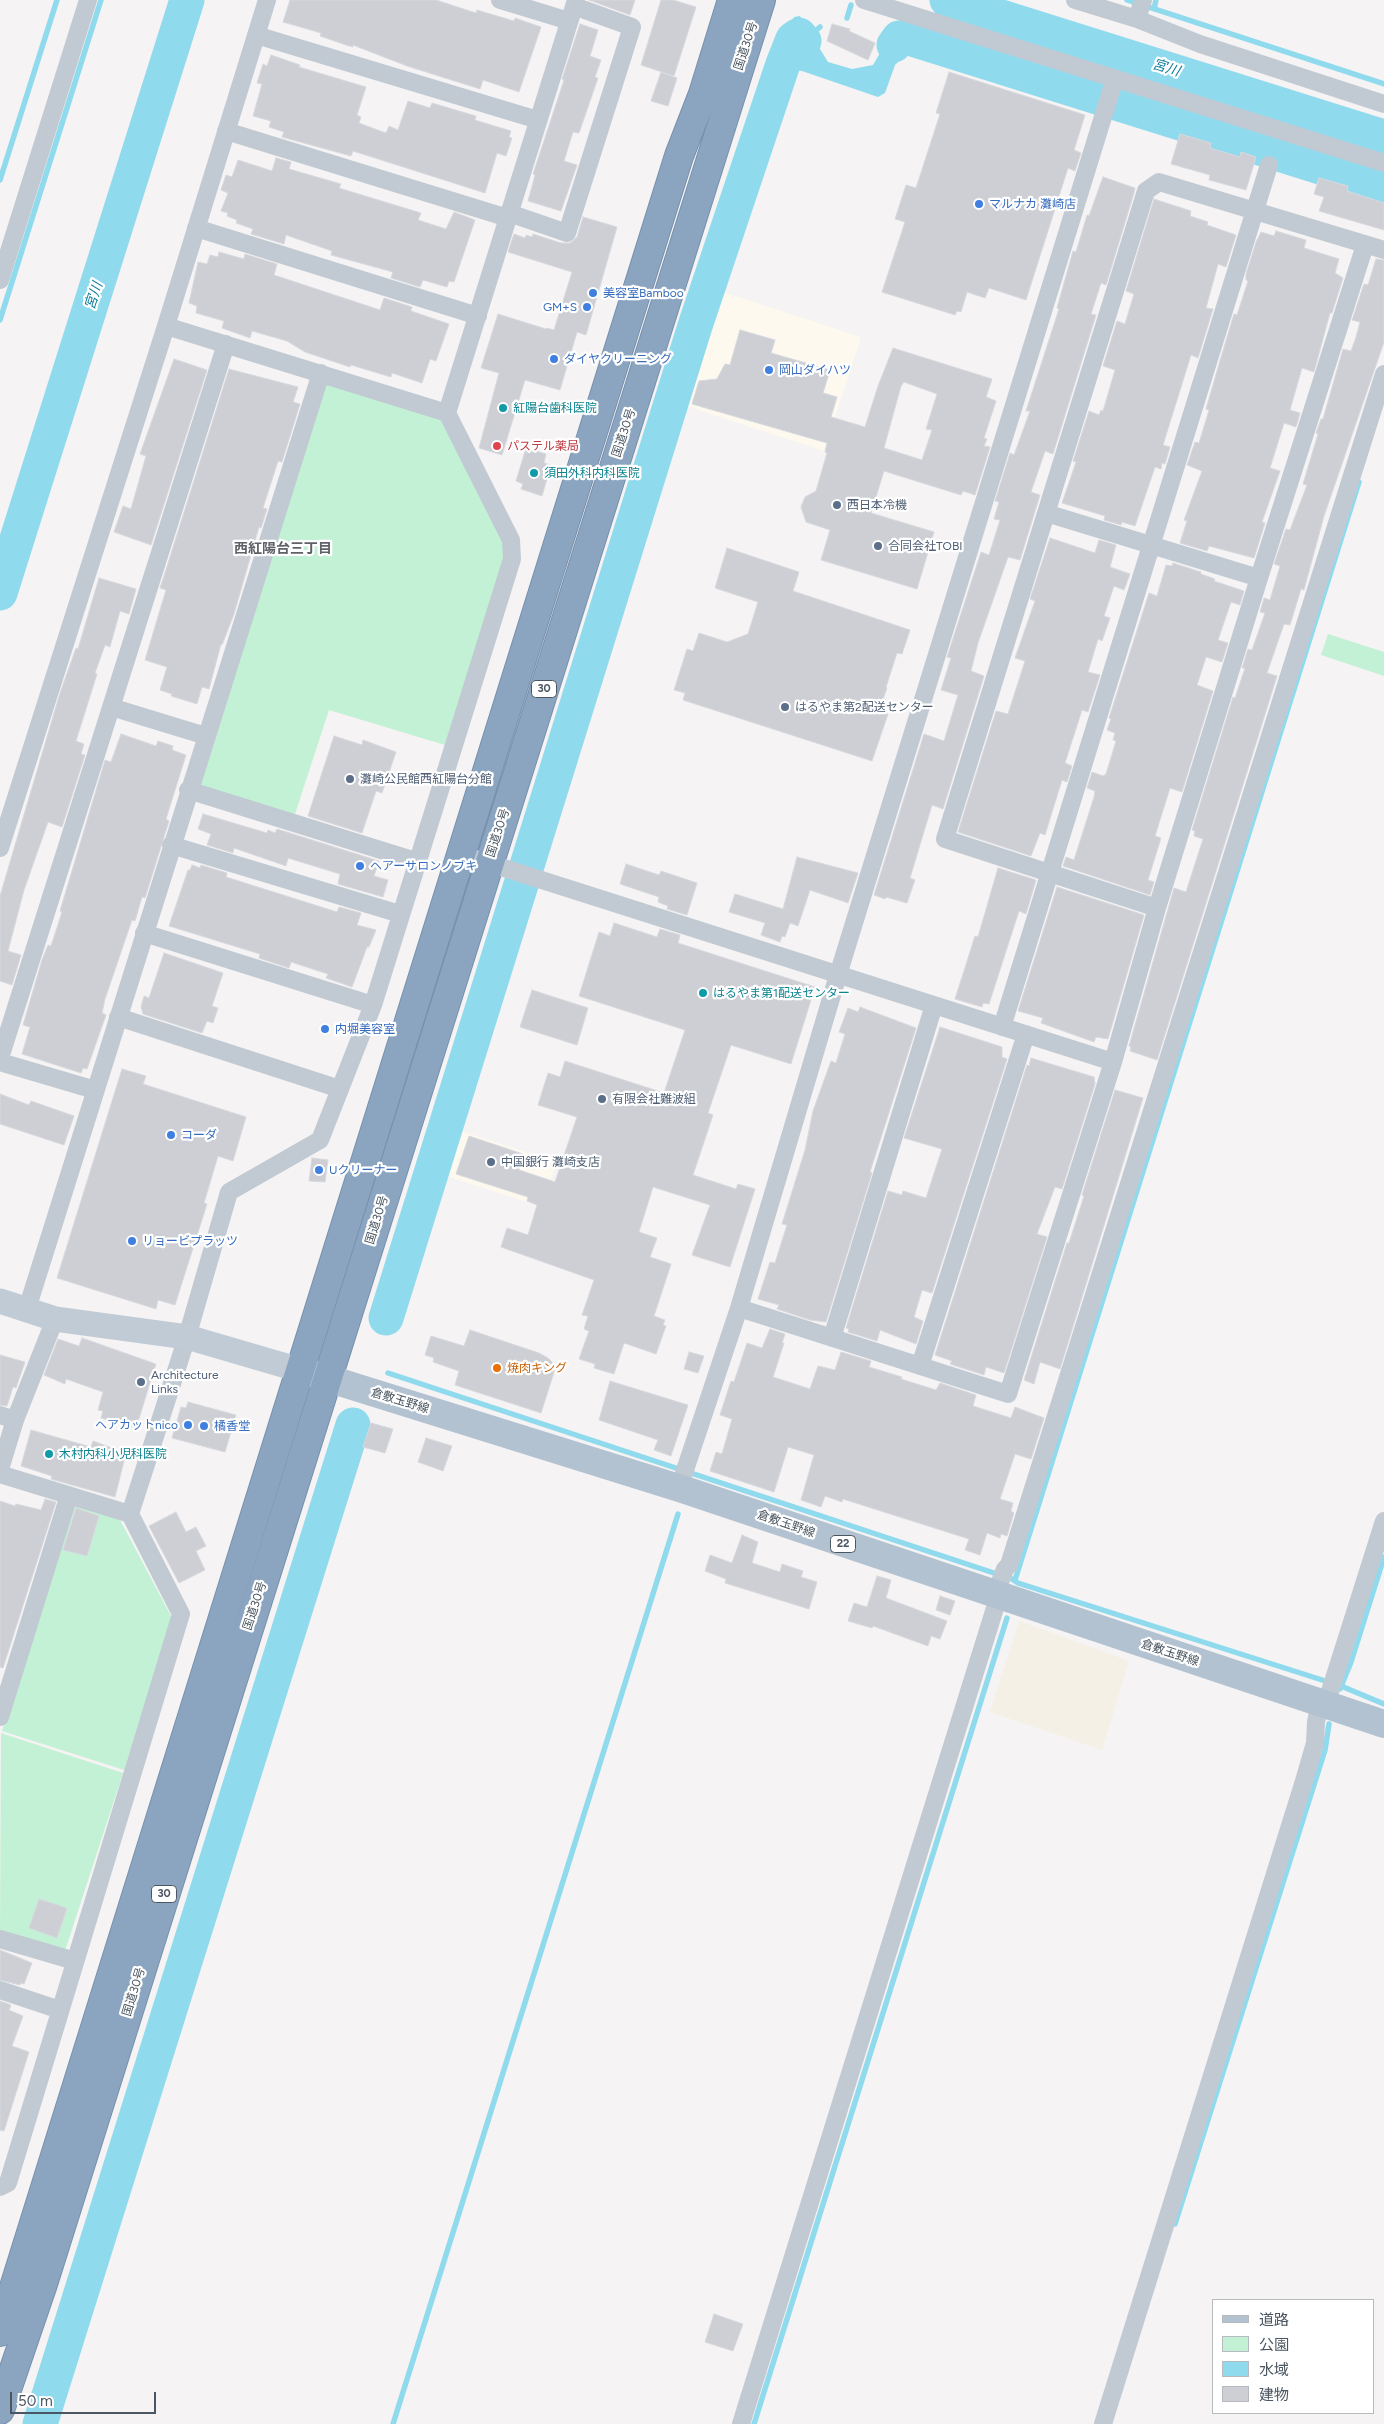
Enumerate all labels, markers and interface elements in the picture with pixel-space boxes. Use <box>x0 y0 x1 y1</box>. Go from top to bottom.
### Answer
street label: 国道30号 <box>731 20 761 72</box>
water label: 宮川 <box>1150 56 1182 80</box>
place label: マルナカ 灘崎店 <box>989 197 1076 211</box>
marker: マルナカ 灘崎店 <box>973 198 985 210</box>
water label: 宮川 <box>82 280 106 312</box>
place label: 美容室Bamboo <box>603 286 684 300</box>
marker: 美容室Bamboo <box>587 287 599 299</box>
place label: GM+S <box>543 300 577 314</box>
marker: GM+S <box>581 301 593 313</box>
place label: ダイヤクリーニング <box>564 352 672 366</box>
marker: ダイヤクリーニング <box>548 353 560 365</box>
place label: 岡山ダイハツ <box>779 363 851 377</box>
marker: 岡山ダイハツ <box>763 364 775 376</box>
place label: 紅陽台歯科医院 <box>513 401 597 415</box>
marker: 紅陽台歯科医院 <box>497 402 509 414</box>
street label: 国道30号 <box>609 407 639 459</box>
place label: パステル薬局 <box>507 439 579 453</box>
marker: パステル薬局 <box>491 440 503 452</box>
place label: 須田外科内科医院 <box>544 466 640 480</box>
marker: 須田外科内科医院 <box>528 467 540 479</box>
place label: 西日本冷機 <box>847 498 907 512</box>
marker: 西日本冷機 <box>831 499 843 511</box>
place label: 合同会社TOBI <box>888 539 963 553</box>
marker: 合同会社TOBI <box>872 540 884 552</box>
district label: 西紅陽台三丁目 <box>234 541 332 557</box>
road number: 30 <box>532 681 556 698</box>
place label: はるやま第2配送センター <box>795 700 934 714</box>
marker: はるやま第2配送センター <box>779 701 791 713</box>
place label: 灘崎公民館西紅陽台分館 <box>360 772 492 786</box>
marker: 灘崎公民館西紅陽台分館 <box>344 773 356 785</box>
street label: 国道30号 <box>483 807 513 859</box>
place label: ヘアーサロンノブキ <box>370 859 477 873</box>
marker: ヘアーサロンノブキ <box>354 860 366 872</box>
place label: はるやま第1配送センター <box>713 986 850 1000</box>
marker: はるやま第1配送センター <box>697 987 709 999</box>
place label: 内堀美容室 <box>335 1022 395 1036</box>
marker: 内堀美容室 <box>319 1023 331 1035</box>
place label: 有限会社難波組 <box>612 1092 696 1106</box>
marker: 有限会社難波組 <box>596 1093 608 1105</box>
place label: コーダ <box>181 1128 217 1142</box>
marker: コーダ <box>165 1129 177 1141</box>
place label: 中国銀行 灘崎支店 <box>501 1155 600 1169</box>
marker: 中国銀行 灘崎支店 <box>485 1156 497 1168</box>
place label: Uクリーナー <box>329 1163 397 1177</box>
marker: Uクリーナー <box>313 1164 325 1176</box>
street label: 国道30号 <box>363 1194 391 1246</box>
place label: リョービプラッツ <box>142 1234 238 1248</box>
marker: リョービプラッツ <box>126 1235 138 1247</box>
place label: 焼肉キング <box>507 1361 567 1375</box>
marker: 焼肉キング <box>491 1362 503 1374</box>
place label: Architecture Links <box>151 1368 219 1396</box>
marker: Architecture Links <box>135 1376 147 1388</box>
street label: 倉敷玉野線 <box>369 1385 431 1417</box>
place label: ヘアカットnico <box>95 1418 178 1432</box>
marker: ヘアカットnico <box>182 1419 194 1431</box>
place label: 橘香堂 <box>214 1419 250 1433</box>
marker: 橘香堂 <box>198 1420 210 1432</box>
place label: 木村内科小児科医院 <box>59 1447 167 1461</box>
marker: 木村内科小児科医院 <box>43 1448 55 1460</box>
street label: 倉敷玉野線 <box>755 1507 817 1541</box>
road number: 22 <box>830 1536 856 1552</box>
street label: 国道30号 <box>240 1580 270 1632</box>
street label: 倉敷玉野線 <box>1139 1637 1201 1669</box>
road number: 30 <box>152 1886 176 1902</box>
street label: 国道30号 <box>120 1966 148 2018</box>
legend <box>1212 2299 1374 2414</box>
text: 道路 <box>1259 2311 1289 2329</box>
text: 公園 <box>1259 2336 1289 2354</box>
text: 水域 <box>1259 2361 1289 2379</box>
scale bar <box>12 2382 159 2414</box>
text: 建物 <box>1259 2386 1289 2404</box>
text: 50 m <box>18 2392 53 2410</box>

